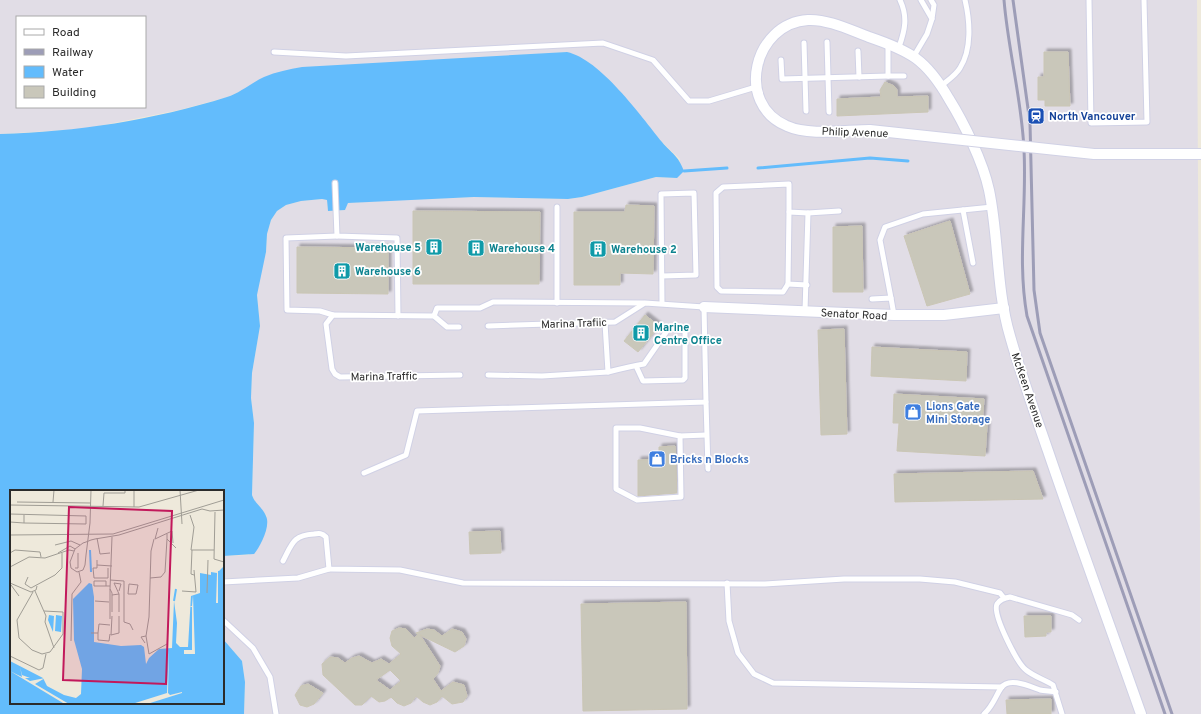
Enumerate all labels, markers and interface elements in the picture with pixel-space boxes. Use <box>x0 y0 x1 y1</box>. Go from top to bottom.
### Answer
legend <box>16 16 146 108</box>
text: Road <box>52 25 80 41</box>
text: Railway <box>52 45 93 61</box>
text: Water <box>52 65 84 81</box>
text: Building <box>52 85 96 101</box>
station icon: North Vancouver <box>1026 106 1046 126</box>
place label: North Vancouver <box>1049 110 1136 124</box>
street label: Philip Avenue <box>821 125 889 141</box>
building icon: Warehouse 5 <box>424 237 444 257</box>
building icon: Warehouse 4 <box>466 238 486 258</box>
building icon: Warehouse 2 <box>588 239 608 259</box>
place label: Warehouse 5 <box>355 241 421 255</box>
place label: Warehouse 4 <box>489 242 555 256</box>
place label: Warehouse 2 <box>611 243 677 257</box>
building icon: Warehouse 6 <box>332 261 352 281</box>
place label: Warehouse 6 <box>355 265 421 279</box>
street label: Senator Road <box>820 306 888 324</box>
street label: Marina Trafiic <box>541 316 607 332</box>
place label: Marine Centre Office <box>654 321 722 348</box>
building icon: Marine Centre Office <box>631 323 651 343</box>
street label: McKeen Avenue <box>1008 351 1046 430</box>
street label: Marina Traffic <box>351 369 417 385</box>
place label: Lions Gate Mini Storage <box>926 400 990 427</box>
shop icon: Lions Gate Mini Storage <box>903 402 923 422</box>
shop icon: Bricks n Blocks <box>647 449 667 469</box>
place label: Bricks n Blocks <box>670 453 749 467</box>
inset map <box>10 490 224 704</box>

